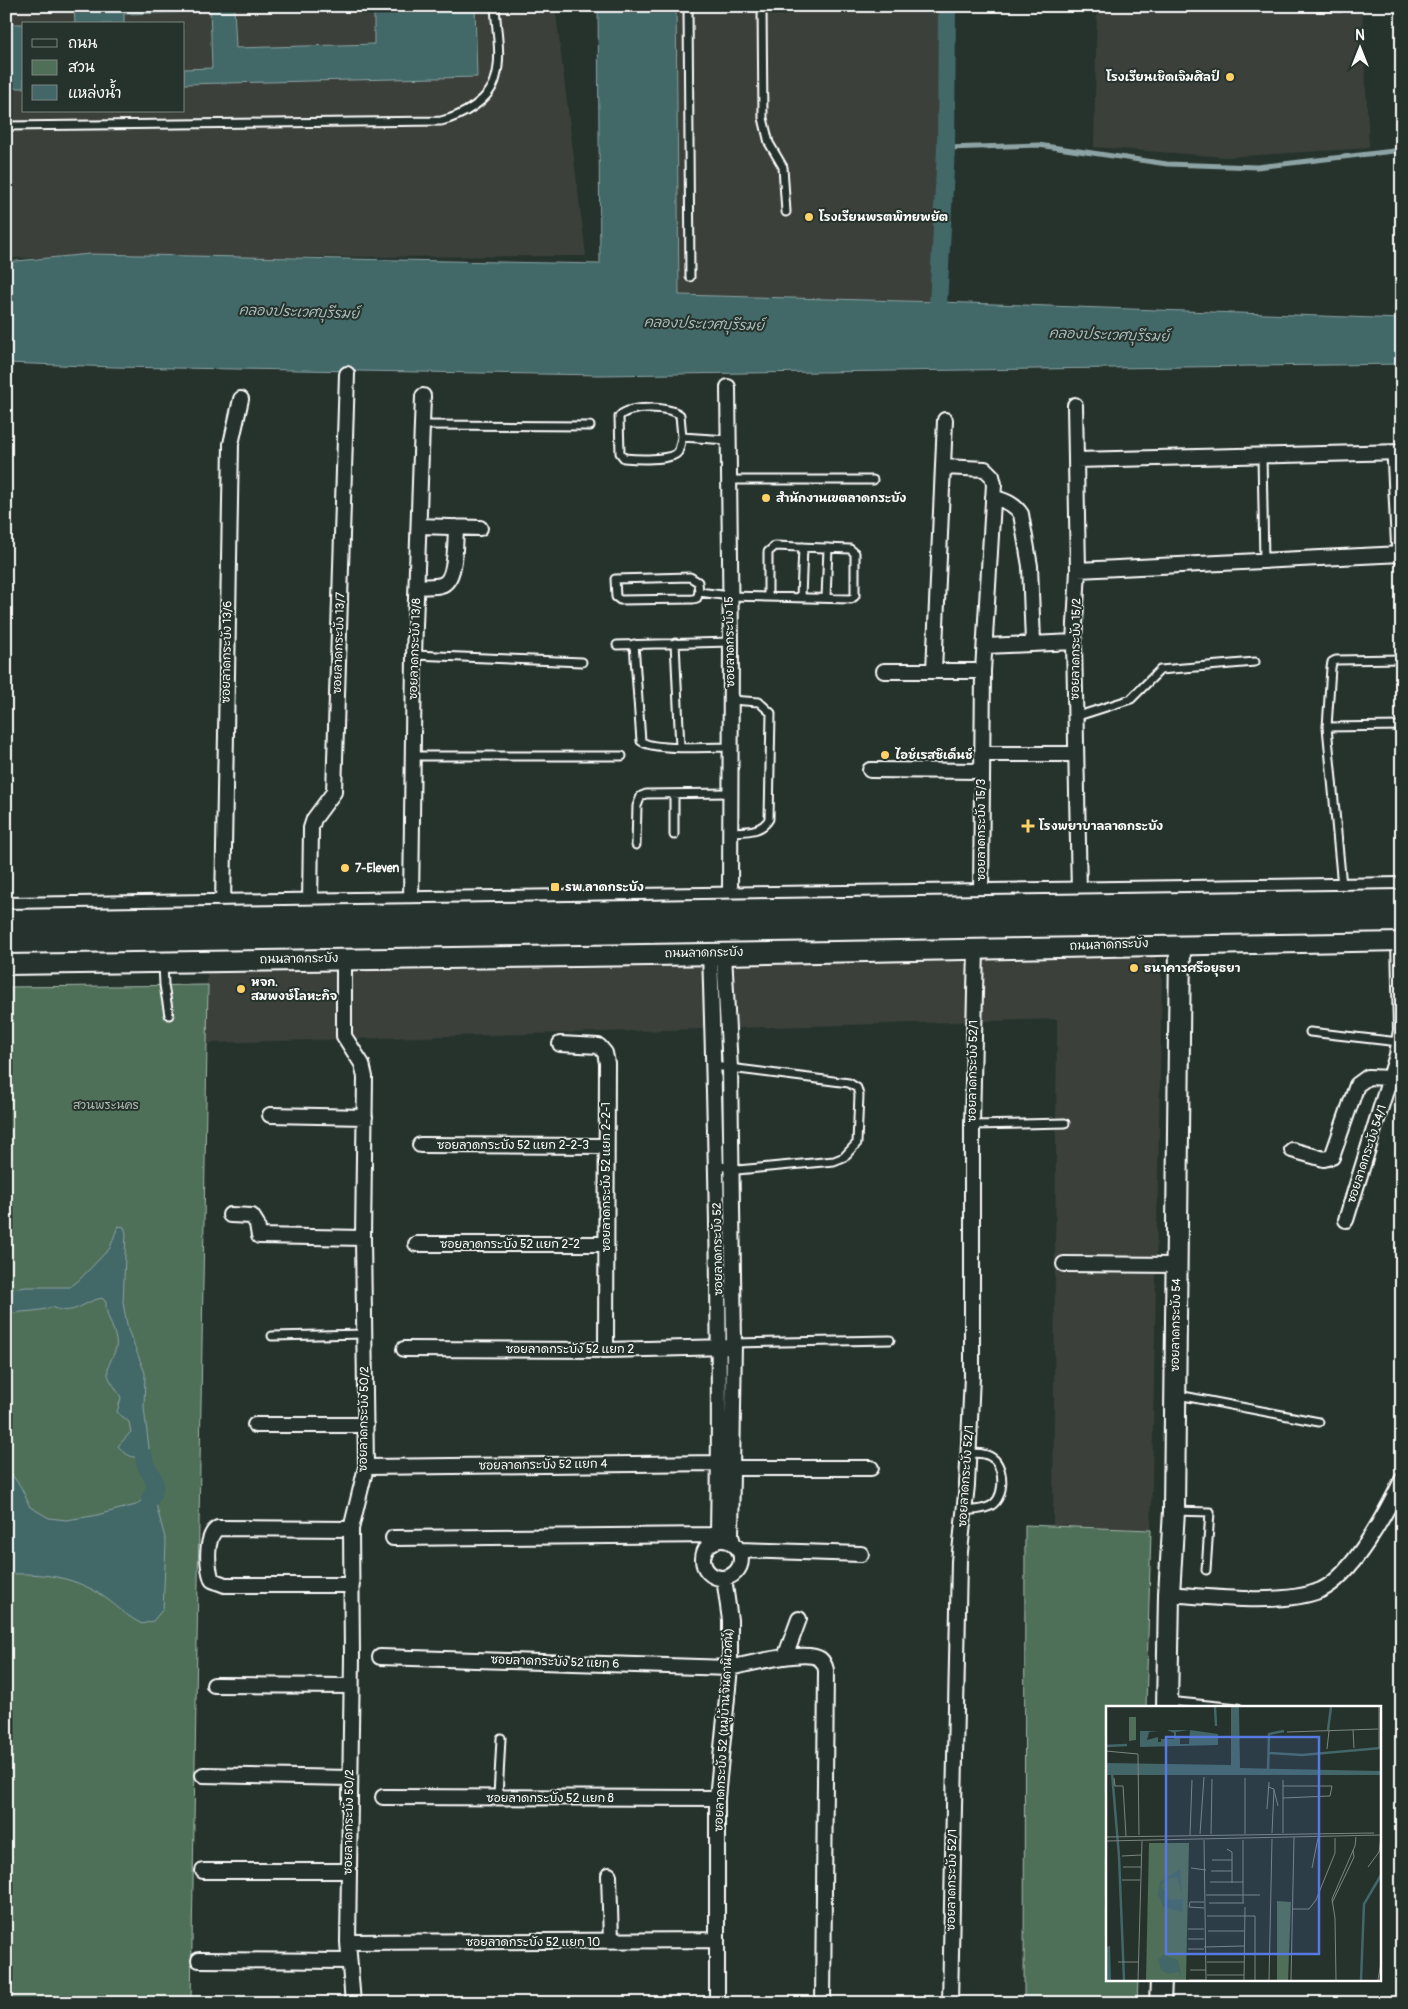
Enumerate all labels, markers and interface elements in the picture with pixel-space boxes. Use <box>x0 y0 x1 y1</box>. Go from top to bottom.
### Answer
legend <box>22 22 185 112</box>
north arrow <box>1336 22 1386 72</box>
text: N <box>1355 27 1365 44</box>
text: ถนน <box>68 34 97 53</box>
text: สวน <box>68 58 95 77</box>
place label: โรงเรียนเชิดเจิมศิลป์ <box>1105 69 1220 85</box>
marker: โรงเรียนเชิดเจิมศิลป์ <box>1224 71 1236 83</box>
text: แหล่งน้ำ <box>68 79 122 103</box>
place label: โรงเรียนพรตพิทยพยัต <box>818 209 948 225</box>
marker: โรงเรียนพรตพิทยพยัต <box>803 211 815 223</box>
water label: คลองประเวศบุรีรมย์ <box>238 300 363 325</box>
water label: คลองประเวศบุรีรมย์ <box>643 312 768 337</box>
water label: คลองประเวศบุรีรมย์ <box>1048 323 1173 348</box>
place label: สำนักงานเขตลาดกระบัง <box>776 491 907 506</box>
marker: สำนักงานเขตลาดกระบัง <box>760 492 772 504</box>
street label: ซอยลาดกระบัง 13/7 <box>330 591 348 694</box>
street label: ซอยลาดกระบัง 15 <box>722 596 738 688</box>
street label: ซอยลาดกระบัง 15/2 <box>1068 597 1084 700</box>
street label: ซอยลาดกระบัง 13/8 <box>406 598 424 700</box>
street label: ซอยลาดกระบัง 13/6 <box>219 601 235 703</box>
place label: ไอช์เรสซิเด็นช์ <box>894 746 973 763</box>
marker: ไอช์เรสซิเด็นช์ <box>879 749 891 761</box>
street label: ซอยลาดกระบัง 15/3 <box>974 779 989 881</box>
place label: โรงพยาบาลลาดกระบัง <box>1038 818 1163 834</box>
marker: โรงพยาบาลลาดกระบัง <box>1021 819 1035 833</box>
place label: 7-Eleven <box>355 861 400 876</box>
marker: 7-Eleven <box>339 862 351 874</box>
place label: รพ.ลาดกระบัง <box>565 880 644 895</box>
marker: รพ.ลาดกระบัง <box>549 881 561 893</box>
street label: ถนนลาดกระบัง <box>1069 936 1149 954</box>
street label: ถนนลาดกระบัง <box>665 945 743 961</box>
street label: ถนนลาดกระบัง <box>260 951 338 967</box>
place label: ธนาคารศรีอยุธยา <box>1144 960 1241 977</box>
marker: ธนาคารศรีอยุธยา <box>1128 962 1140 974</box>
place label: หจก. สมพงษ์โลหะกิจ <box>251 975 338 1004</box>
marker: หจก. สมพงษ์โลหะกิจ <box>235 983 247 995</box>
street label: ซอยลาดกระบัง 52/1 <box>965 1020 981 1122</box>
park label: สวนพระนคร <box>73 1098 139 1113</box>
street label: ซอยลาดกระบัง 52 แยก 2-2-1 <box>599 1102 614 1252</box>
street label: ซอยลาดกระบัง 54/1 <box>1344 1103 1390 1205</box>
street label: ซอยลาดกระบัง 52 แยก 2-2-3 <box>437 1138 589 1153</box>
street label: ซอยลาดกระบัง 52 <box>710 1202 726 1296</box>
street label: ซอยลาดกระบัง 52 แยก 2-2 <box>440 1237 580 1252</box>
street label: ซอยลาดกระบัง 54 <box>1168 1278 1184 1372</box>
street label: ซอยลาดกระบัง 52 แยก 2 <box>506 1342 634 1357</box>
street label: ซอยลาดกระบัง 50/2 <box>356 1366 372 1472</box>
street label: ซอยลาดกระบัง 52/1 <box>955 1424 977 1528</box>
street label: ซอยลาดกระบัง 52 แยก 4 <box>479 1456 607 1474</box>
street label: ซอยลาดกระบัง 52 (หมู่บ้านจินดานิเวศน์) <box>710 1628 738 1832</box>
street label: ซอยลาดกระบัง 52 แยก 6 <box>490 1652 620 1672</box>
inset map <box>1106 1706 1380 1982</box>
street label: ซอยลาดกระบัง 50/2 <box>341 1769 357 1875</box>
street label: ซอยลาดกระบัง 52 แยก 8 <box>486 1791 614 1806</box>
street label: ซอยลาดกระบัง 52/1 <box>944 1829 960 1931</box>
street label: ซอยลาดกระบัง 52 แยก 10 <box>466 1935 600 1950</box>

